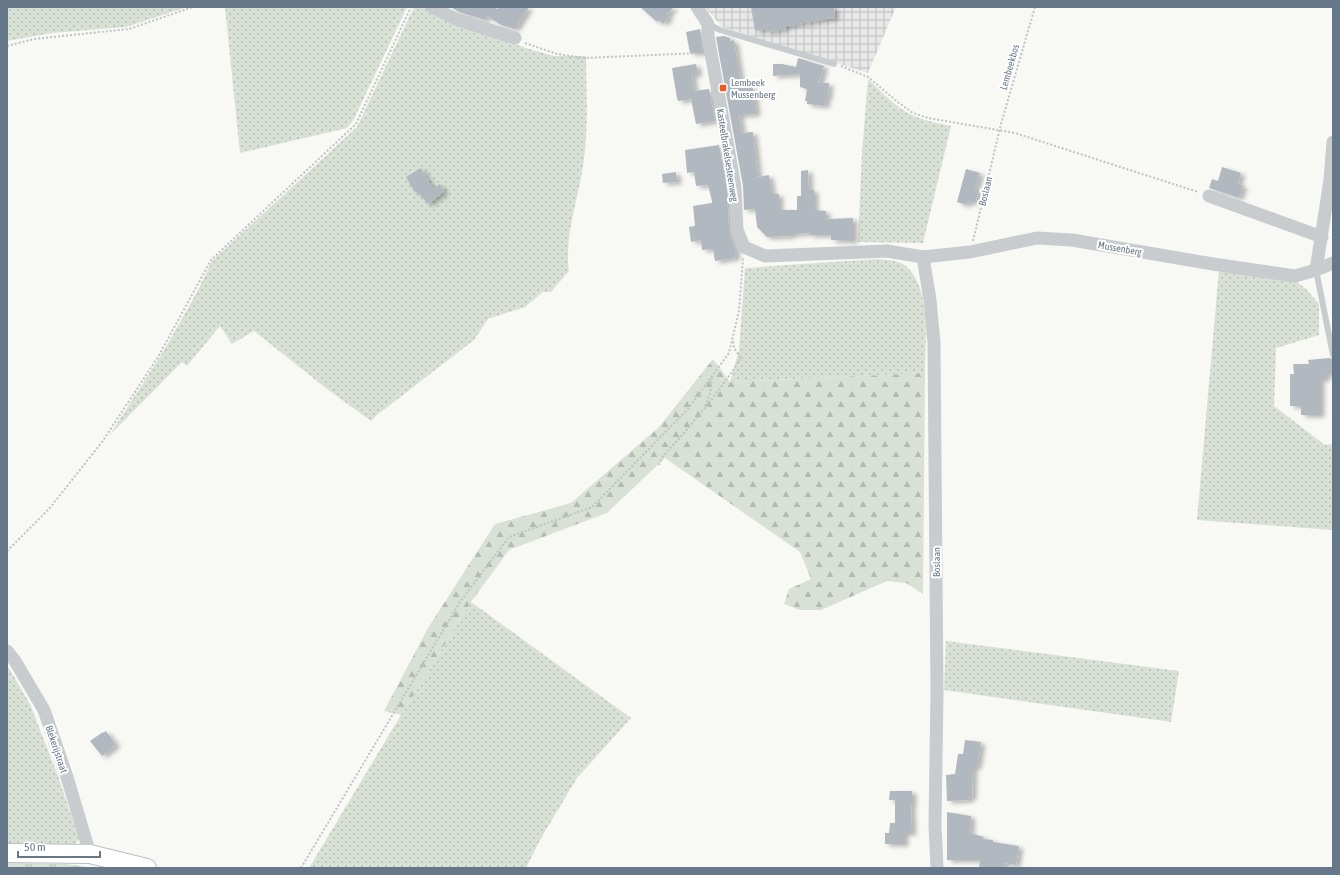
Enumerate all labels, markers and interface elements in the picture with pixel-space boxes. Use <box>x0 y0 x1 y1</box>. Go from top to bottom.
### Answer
street label: Lembeekbos <box>998 43 1021 91</box>
place label: Lembeek Mussenberg <box>731 77 776 100</box>
marker: Lembeek Mussenberg <box>718 83 728 93</box>
street label: Kasteelbrakelsesteenweg <box>715 108 740 203</box>
street label: Boslaan <box>977 175 994 207</box>
street label: Mussenberg <box>1097 239 1143 258</box>
street label: Boslaan <box>931 547 942 577</box>
street label: Blekerijstraat <box>43 724 70 774</box>
scale bar <box>18 833 100 859</box>
text: 50 m <box>24 840 46 854</box>

